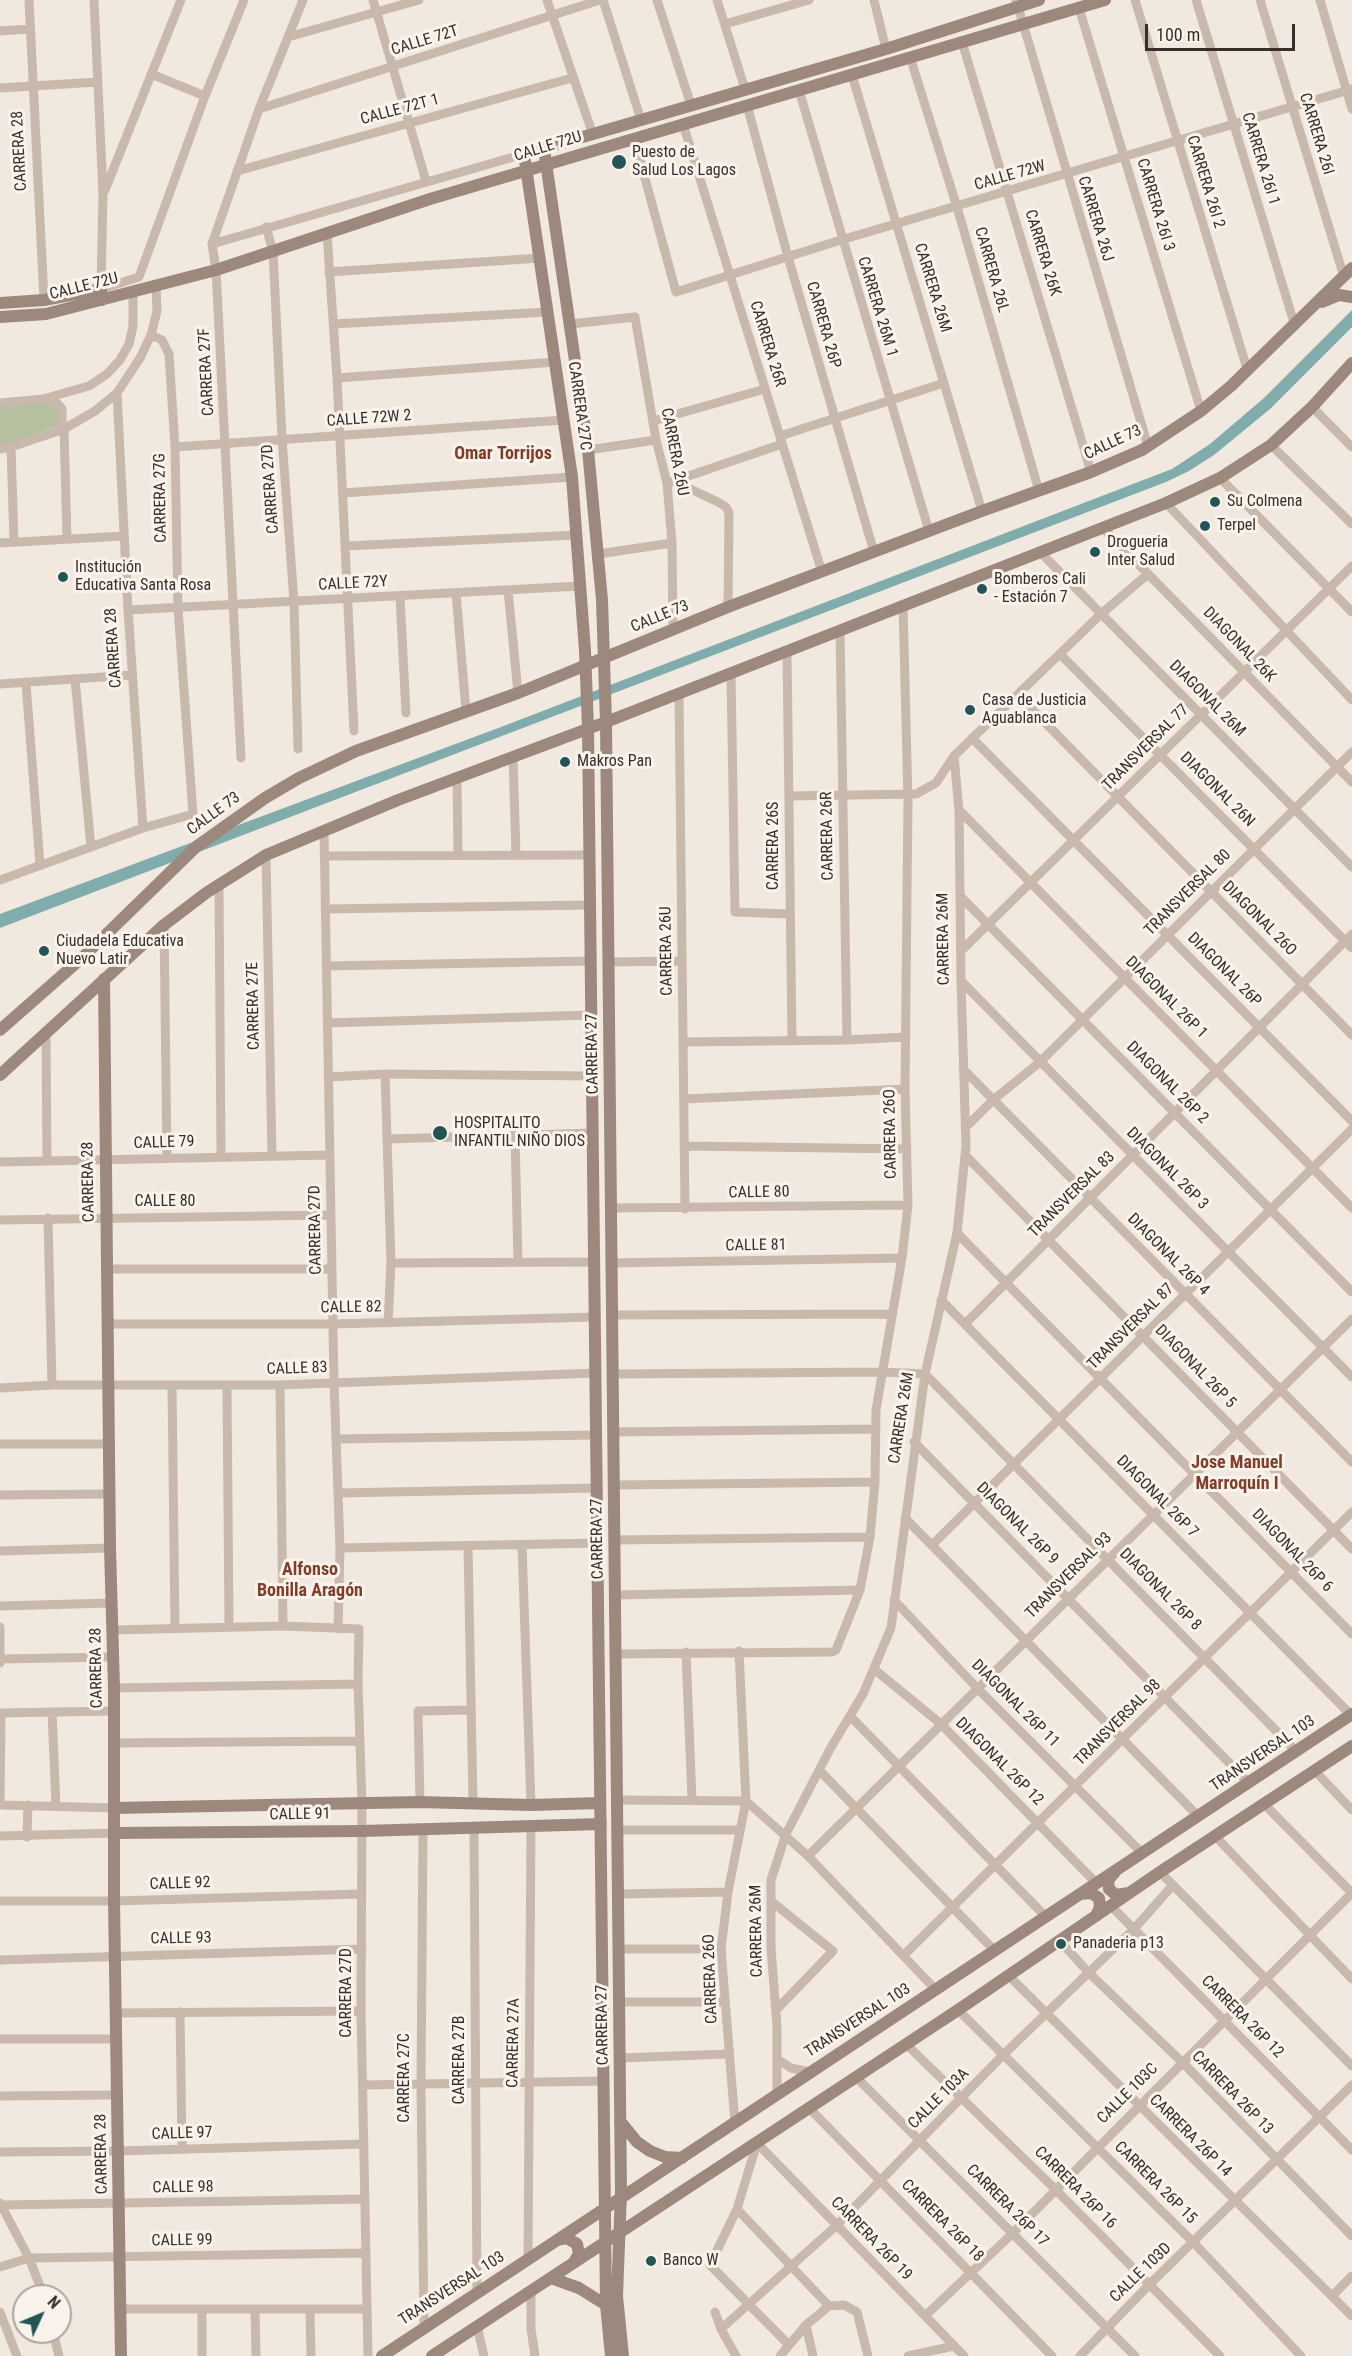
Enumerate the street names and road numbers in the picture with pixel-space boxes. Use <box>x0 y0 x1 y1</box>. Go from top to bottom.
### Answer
street label: CALLE 72T <box>389 22 461 60</box>
street label: CALLE 72T 1 <box>358 90 442 130</box>
street label: CARRERA 26I <box>1294 91 1338 177</box>
street label: CARRERA 28 <box>8 110 32 192</box>
street label: CARRERA 26I 1 <box>1237 110 1283 208</box>
street label: CALLE 72U <box>512 128 584 166</box>
street label: CARRERA 26I 2 <box>1182 133 1228 231</box>
street label: CARRERA 26I 3 <box>1132 156 1178 254</box>
street label: CALLE 72W <box>972 157 1048 195</box>
street label: CARRERA 26J <box>1073 174 1117 264</box>
street label: CARRERA 26K <box>1020 208 1064 298</box>
street label: CARRERA 26L <box>970 225 1012 315</box>
street label: CARRERA 26M <box>909 241 955 335</box>
street label: CARRERA 26M 1 <box>853 254 901 360</box>
street label: CALLE 72U <box>48 269 120 305</box>
street label: CARRERA 26P <box>801 279 845 371</box>
street label: CARRERA 26R <box>745 299 789 389</box>
street label: CARRERA 27F <box>195 327 219 417</box>
street label: CARRERA 27C <box>563 360 595 452</box>
street label: CALLE 72W 2 <box>326 406 412 432</box>
street label: CARRERA 26U <box>656 406 692 498</box>
street label: CALLE 73 <box>1081 421 1145 465</box>
street label: CARRERA 27D <box>258 444 284 534</box>
street label: CARRERA 27G <box>151 453 171 543</box>
street label: CALLE 72Y <box>318 573 388 595</box>
street label: CALLE 73 <box>628 597 692 637</box>
street label: DIAGONAL 26K <box>1199 604 1279 686</box>
street label: CARRERA 28 <box>102 607 126 689</box>
street label: DIAGONAL 26M <box>1165 657 1249 741</box>
street label: TRANSVERSAL 77 <box>1099 701 1193 795</box>
street label: DIAGONAL 26N <box>1176 749 1258 831</box>
street label: CALLE 73 <box>184 788 244 840</box>
street label: CARRERA 26R <box>818 791 838 881</box>
street label: CARRERA 26S <box>764 802 784 890</box>
street label: TRANSVERSAL 80 <box>1141 846 1235 940</box>
street label: DIAGONAL 26O <box>1218 878 1300 960</box>
street label: CARRERA 26M <box>934 893 954 985</box>
street label: CARRERA 26U <box>657 906 677 996</box>
street label: DIAGONAL 26P <box>1183 929 1265 1011</box>
street label: DIAGONAL 26P 1 <box>1121 953 1211 1043</box>
street label: CARRERA 27E <box>244 962 264 1050</box>
street label: CARRERA 27 <box>583 1014 603 1094</box>
street label: DIAGONAL 26P 2 <box>1122 1038 1212 1128</box>
street label: CARRERA 26O <box>881 1089 901 1179</box>
street label: DIAGONAL 26P 3 <box>1122 1124 1212 1214</box>
street label: CALLE 79 <box>133 1132 195 1154</box>
street label: CARRERA 28 <box>79 1142 99 1222</box>
street label: TRANSVERSAL 83 <box>1025 1148 1119 1242</box>
street label: CALLE 80 <box>728 1183 790 1203</box>
street label: CARRERA 27D <box>306 1185 326 1275</box>
street label: CALLE 80 <box>135 1192 195 1212</box>
street label: DIAGONAL 26P 4 <box>1123 1210 1213 1300</box>
street label: CALLE 81 <box>725 1236 787 1256</box>
street label: TRANSVERSAL 87 <box>1084 1280 1178 1374</box>
street label: CALLE 82 <box>320 1298 382 1318</box>
street label: DIAGONAL 26P 5 <box>1150 1321 1240 1413</box>
street label: CALLE 83 <box>266 1358 328 1380</box>
street label: CARRERA 26M <box>885 1371 919 1465</box>
street label: DIAGONAL 26P 7 <box>1112 1452 1202 1542</box>
street label: DIAGONAL 26P 9 <box>972 1479 1062 1569</box>
street label: CARRERA 27 <box>588 1499 608 1579</box>
street label: DIAGONAL 26P 6 <box>1247 1505 1337 1597</box>
street label: TRANSVERSAL 93 <box>1022 1529 1116 1623</box>
street label: DIAGONAL 26P 8 <box>1115 1545 1205 1635</box>
street label: CARRERA 28 <box>87 1628 107 1708</box>
street label: DIAGONAL 26P 11 <box>967 1656 1063 1752</box>
street label: TRANSVERSAL 98 <box>1071 1676 1165 1770</box>
street label: TRANSVERSAL 103 <box>1207 1712 1319 1796</box>
street label: DIAGONAL 26P 12 <box>951 1714 1047 1810</box>
street label: CALLE 91 <box>269 1805 331 1825</box>
street label: CALLE 92 <box>149 1873 211 1895</box>
street label: CARRERA 26M <box>747 1885 767 1977</box>
street label: CALLE 93 <box>150 1929 212 1949</box>
street label: CARRERA 26O <box>700 1934 722 2024</box>
street label: CARRERA 27D <box>337 1948 357 2038</box>
street label: CARRERA 26P 12 <box>1197 1972 1287 2062</box>
street label: TRANSVERSAL 103 <box>802 1980 914 2062</box>
street label: CARRERA 27 <box>593 1985 613 2065</box>
street label: CARRERA 27A <box>504 1998 524 2088</box>
street label: CARRERA 27B <box>450 2015 470 2105</box>
street label: CARRERA 27C <box>395 2033 415 2123</box>
street label: CARRERA 26P 13 <box>1187 2047 1277 2139</box>
street label: CALLE 103C <box>1094 2060 1162 2128</box>
street label: CALLE 103A <box>905 2065 973 2133</box>
street label: CARRERA 26P 14 <box>1145 2091 1235 2181</box>
street label: CARRERA 28 <box>92 2114 112 2194</box>
street label: CALLE 97 <box>151 2123 213 2145</box>
street label: CARRERA 26P 15 <box>1110 2138 1200 2228</box>
street label: CARRERA 26P 16 <box>1030 2143 1120 2233</box>
street label: CARRERA 26P 17 <box>962 2161 1052 2251</box>
street label: CARRERA 26P 18 <box>897 2176 987 2266</box>
street label: CALLE 98 <box>152 2178 214 2198</box>
street label: CARRERA 26P 19 <box>826 2193 916 2285</box>
street label: CALLE 99 <box>151 2231 213 2251</box>
street label: CALLE 103D <box>1106 2239 1176 2307</box>
street label: TRANSVERSAL 103 <box>396 2248 508 2330</box>

